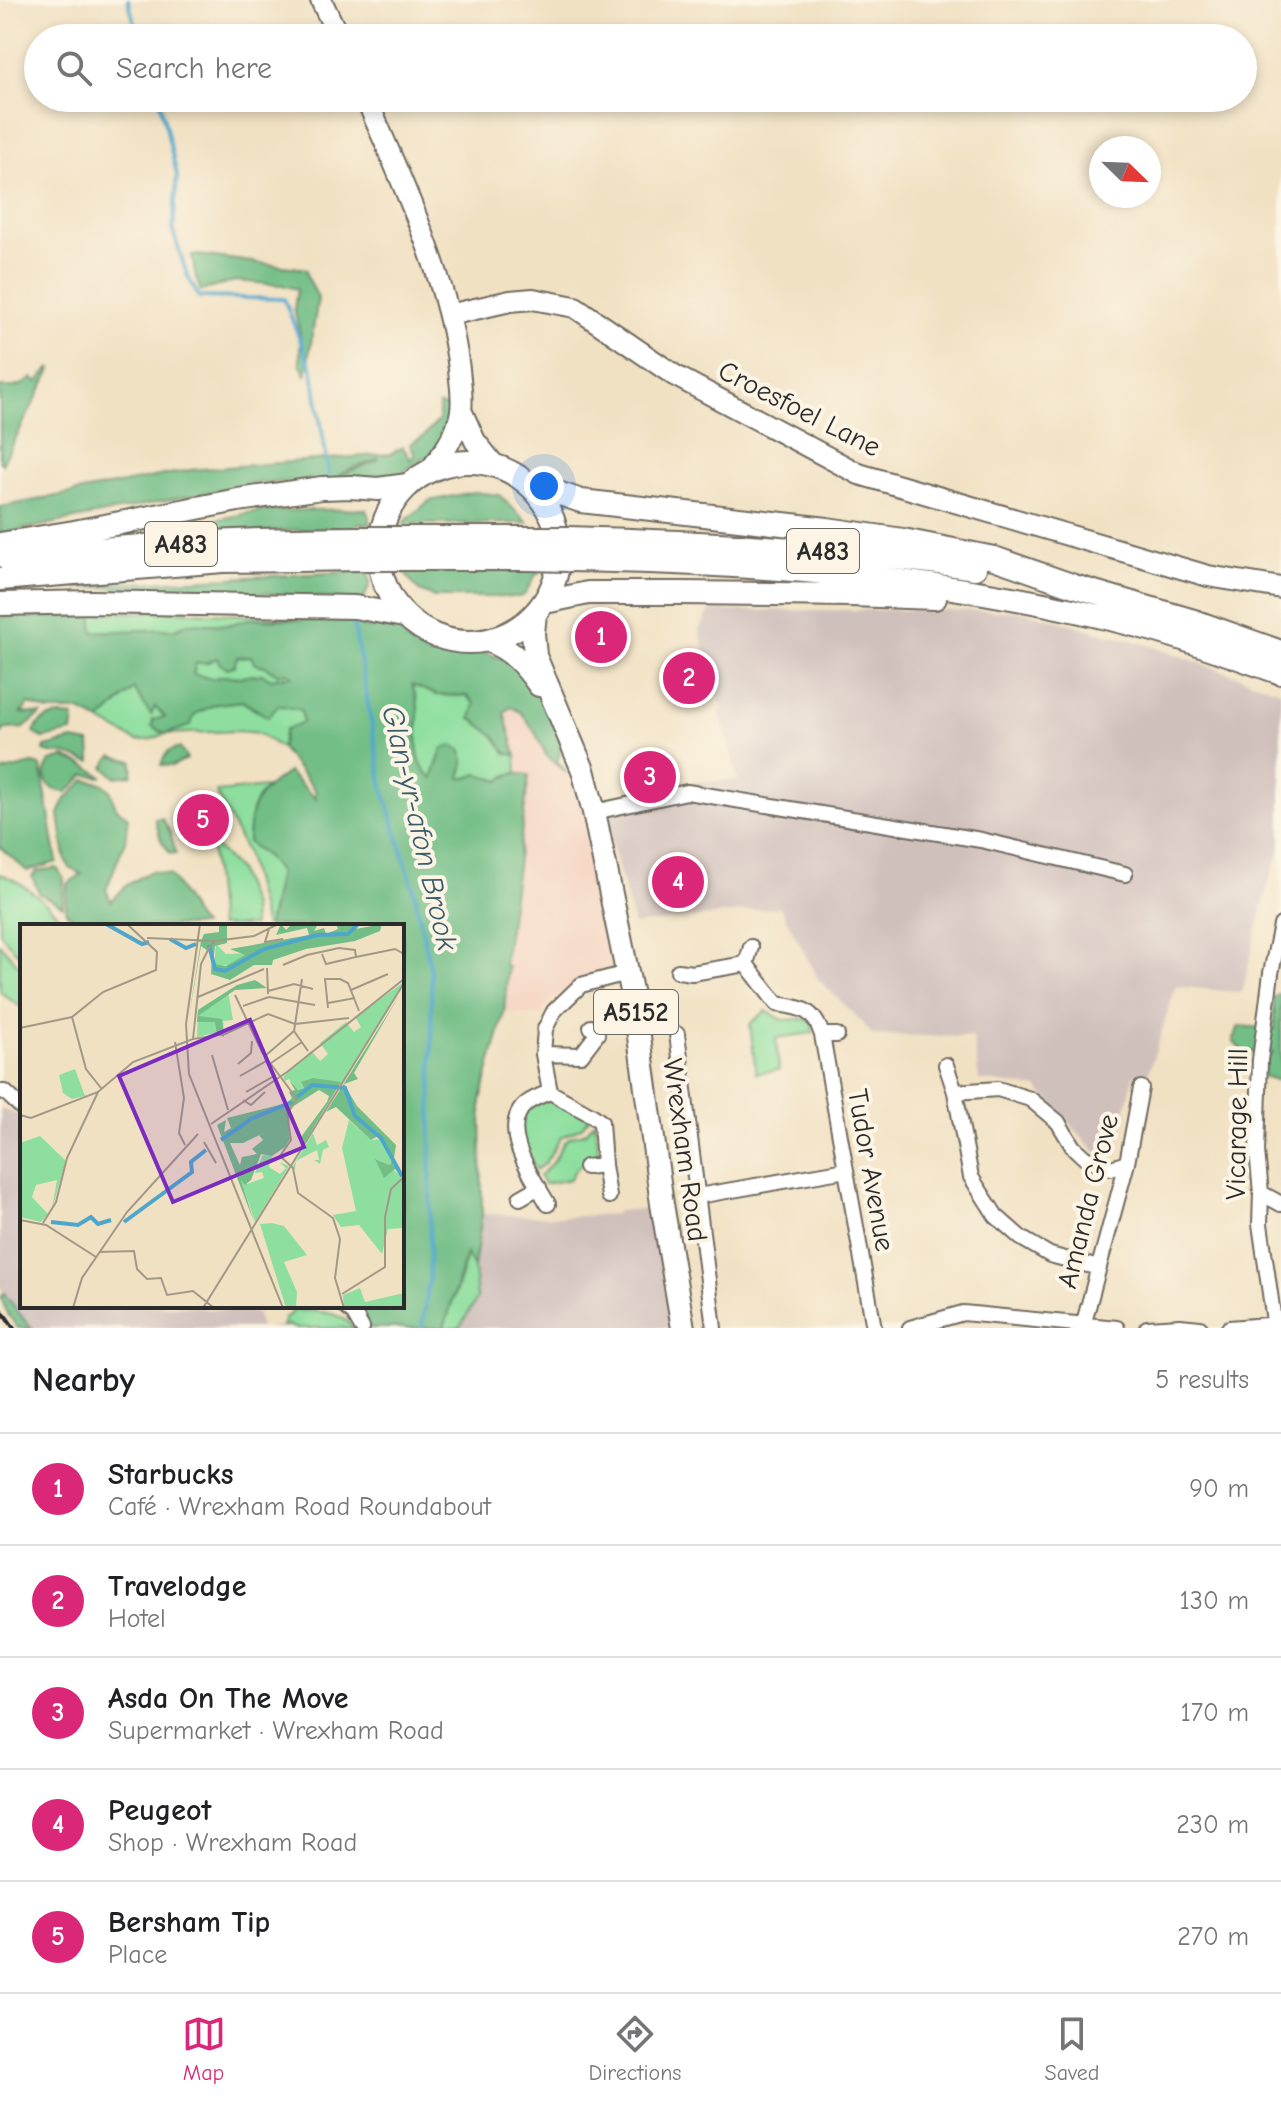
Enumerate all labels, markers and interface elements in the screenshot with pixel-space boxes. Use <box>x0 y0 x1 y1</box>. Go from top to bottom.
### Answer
search box <box>24 24 1257 112</box>
icon: search <box>52 46 96 90</box>
text: Search here <box>116 51 272 86</box>
north arrow <box>1089 136 1161 208</box>
street label: Croesfoel Lane <box>713 354 886 463</box>
your location <box>524 466 564 506</box>
road number: A483 <box>145 522 217 566</box>
road number: A483 <box>787 529 859 573</box>
pin: 1 <box>575 607 627 667</box>
pin: 2 <box>663 648 715 708</box>
water label: Glan-yr-afon Brook <box>374 702 465 954</box>
pin: 3 <box>624 747 676 807</box>
pin: 5 <box>177 790 229 850</box>
pin: 4 <box>652 852 704 912</box>
inset map <box>20 924 404 1308</box>
road number: A5152 <box>594 990 678 1034</box>
street label: Vicarage Hill <box>1220 1048 1254 1200</box>
street label: Wrexham Road <box>656 1057 714 1244</box>
street label: Tudor Avenue <box>841 1086 901 1254</box>
street label: Amanda Grove <box>1051 1111 1125 1292</box>
text: Nearby <box>32 1360 135 1400</box>
text: 5 results <box>1155 1365 1249 1395</box>
text: Starbucks <box>108 1457 234 1492</box>
text: 1 <box>53 1474 63 1504</box>
text: 90 m <box>1189 1474 1249 1504</box>
text: Café · Wrexham Road Roundabout <box>108 1492 491 1522</box>
text: Travelodge <box>108 1569 247 1604</box>
text: 2 <box>52 1586 64 1616</box>
text: 130 m <box>1180 1586 1249 1616</box>
text: Hotel <box>108 1604 166 1634</box>
text: Asda On The Move <box>108 1681 348 1716</box>
text: 3 <box>52 1698 64 1728</box>
text: 170 m <box>1180 1698 1249 1728</box>
text: Supermarket · Wrexham Road <box>108 1716 444 1746</box>
text: Peugeot <box>108 1793 211 1828</box>
text: 4 <box>52 1810 64 1840</box>
text: 230 m <box>1176 1810 1249 1840</box>
text: Shop · Wrexham Road <box>108 1828 357 1858</box>
text: Bersham Tip <box>108 1905 270 1940</box>
text: 5 <box>51 1922 65 1952</box>
text: 270 m <box>1177 1922 1249 1952</box>
text: Place <box>108 1940 167 1970</box>
tab: Map <box>182 2012 226 2086</box>
tab: Directions <box>589 2012 682 2086</box>
tab: Saved <box>1045 2012 1099 2086</box>

